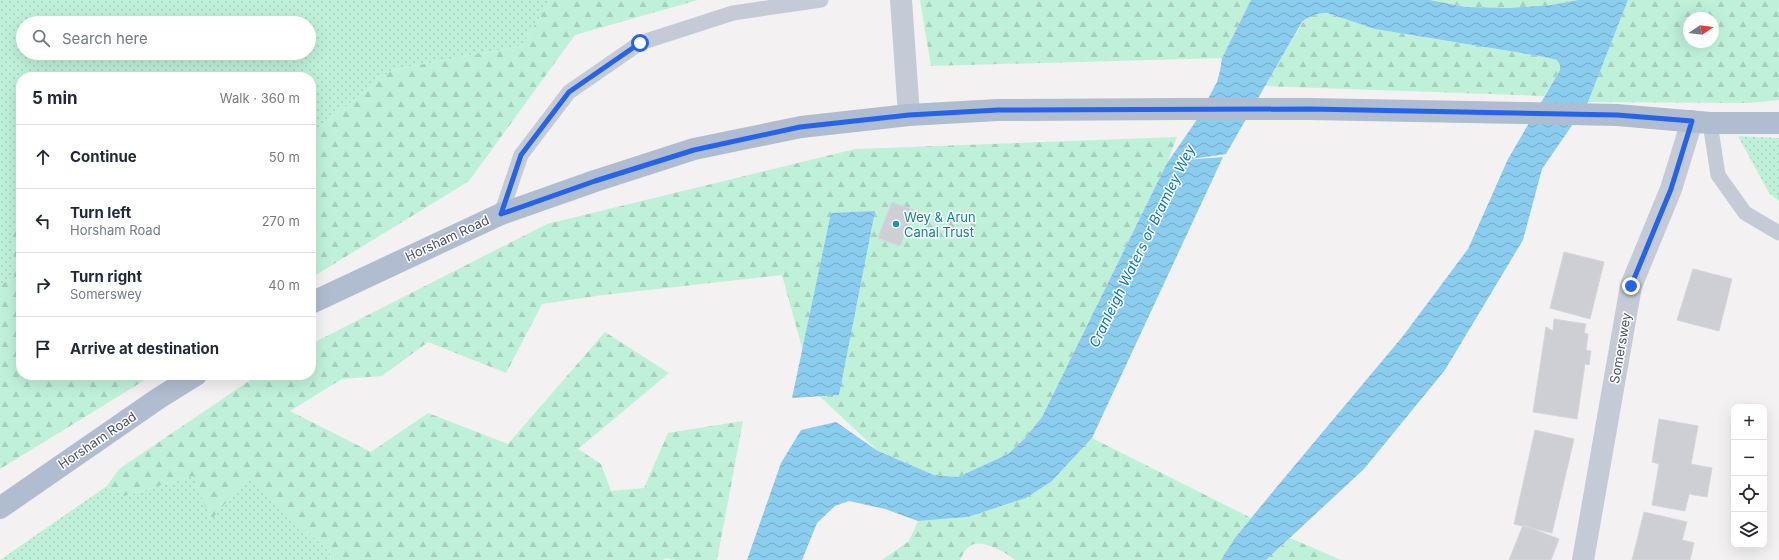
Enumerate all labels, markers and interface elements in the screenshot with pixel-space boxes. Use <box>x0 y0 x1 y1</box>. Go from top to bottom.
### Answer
north arrow <box>1683 12 1719 48</box>
search box <box>16 16 316 60</box>
icon: search <box>30 27 52 49</box>
text: Search here <box>62 29 148 48</box>
route start <box>631 34 649 52</box>
text: 5 min <box>32 88 78 108</box>
text: Walk · 360 m <box>220 90 300 106</box>
water label: Cranleigh Waters or Bramley Wey <box>1085 141 1199 350</box>
icon: ahead <box>32 146 54 168</box>
text: Continue <box>70 147 137 166</box>
text: 50 m <box>269 149 300 165</box>
text: Turn left <box>70 203 131 222</box>
place label: Wey & Arun Canal Trust <box>904 209 976 240</box>
icon: left <box>32 210 54 232</box>
street label: Horsham Road <box>403 212 491 264</box>
text: 270 m <box>262 213 300 229</box>
marker: Wey & Arun Canal Trust <box>891 219 901 229</box>
text: Horsham Road <box>70 222 161 238</box>
text: Turn right <box>70 267 142 286</box>
icon: right <box>32 274 54 296</box>
text: 40 m <box>268 277 300 293</box>
route end <box>1622 277 1640 295</box>
text: Somerswey <box>70 286 142 302</box>
street label: Somerswey <box>1606 311 1634 385</box>
icon: arrive <box>32 338 54 360</box>
text: Arrive at destination <box>70 339 219 358</box>
map controls <box>1731 404 1767 548</box>
button: + <box>1731 404 1767 440</box>
street label: Horsham Road <box>55 408 139 472</box>
button: − <box>1731 440 1767 476</box>
button: locate <box>1731 476 1767 512</box>
button: layers <box>1731 512 1767 548</box>

